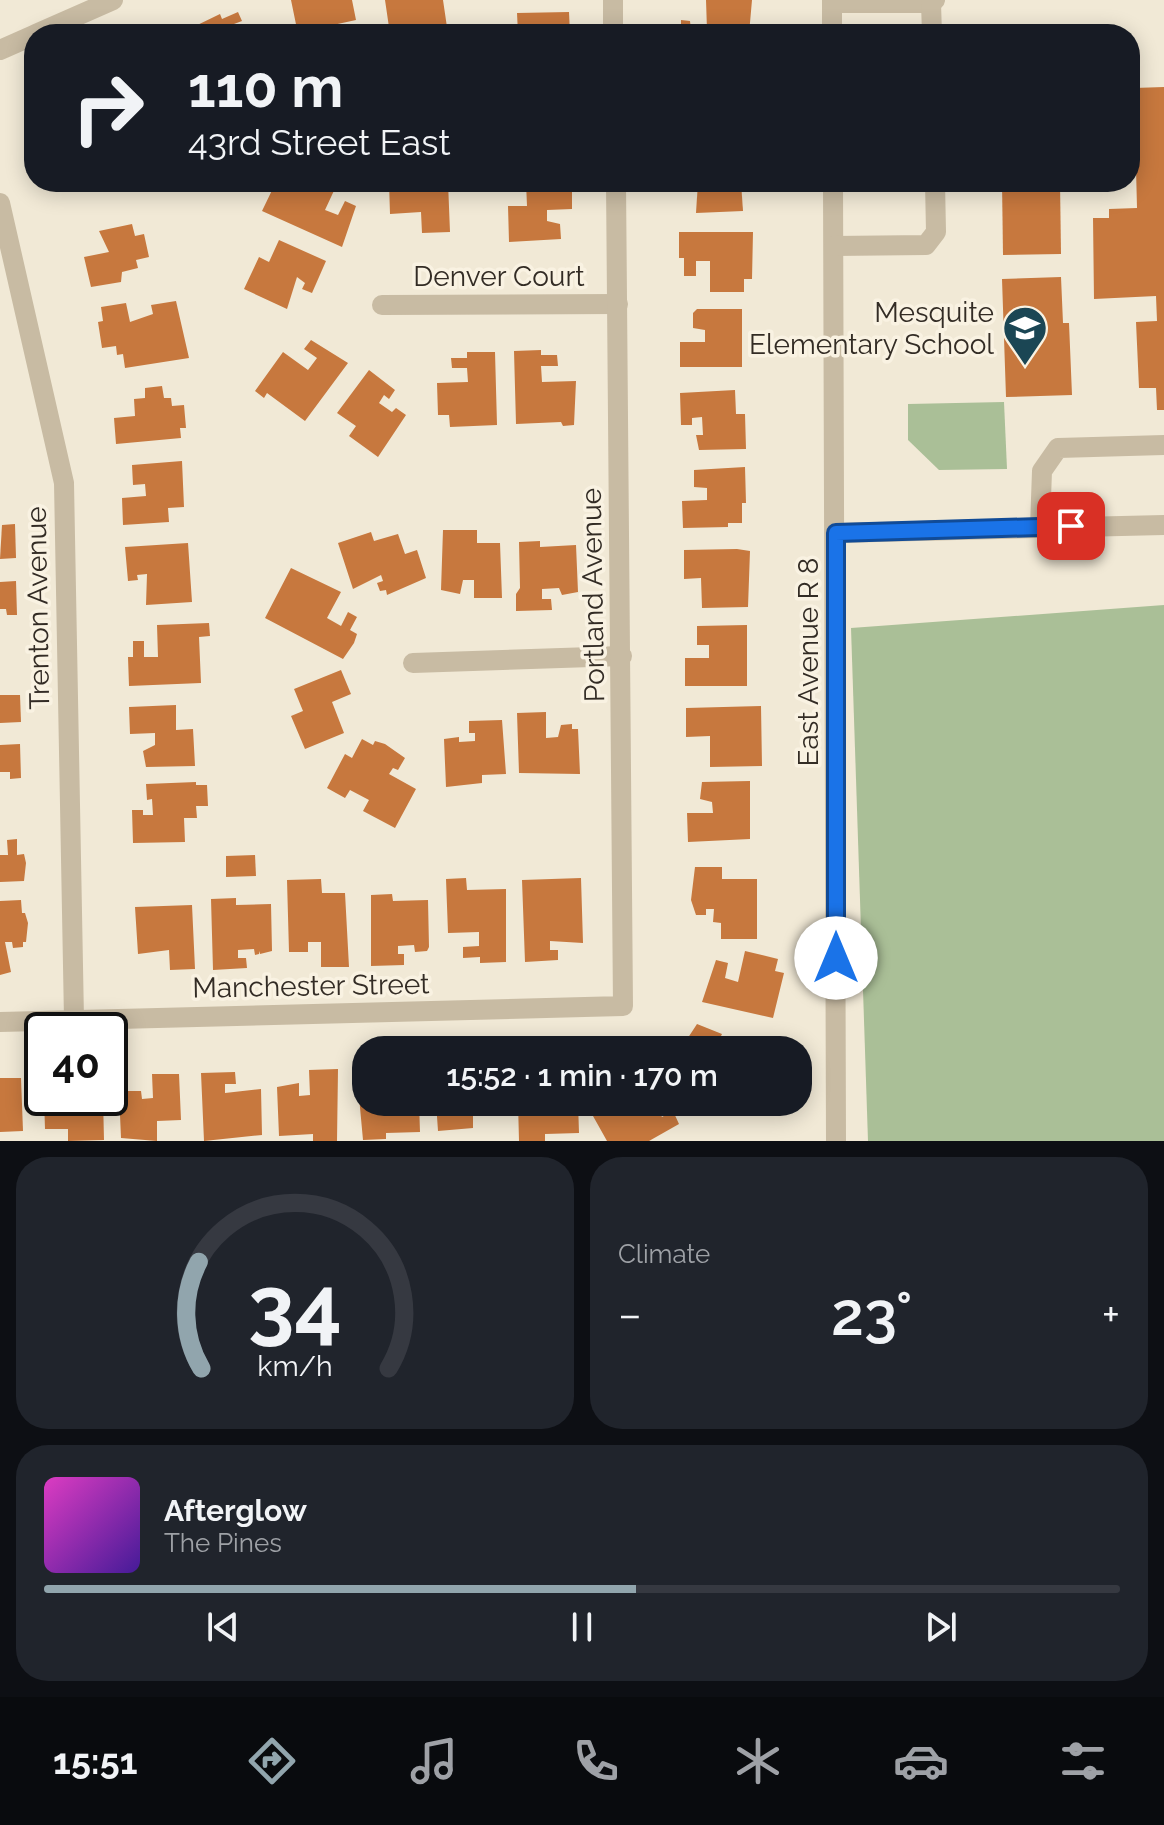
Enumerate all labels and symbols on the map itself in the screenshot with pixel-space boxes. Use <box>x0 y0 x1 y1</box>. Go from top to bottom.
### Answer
street label: Denver Court <box>413 260 585 293</box>
place label: Mesquite Elementary School <box>749 296 994 361</box>
school or university icon: Mesquite Elementary School <box>1001 304 1049 367</box>
street label: Portland Avenue <box>575 488 611 702</box>
pin <box>1037 492 1105 560</box>
street label: Trenton Avenue <box>20 506 56 710</box>
street label: East Avenue R 8 <box>792 558 825 766</box>
position arrow <box>794 916 878 1000</box>
street label: Manchester Street <box>192 967 430 1005</box>
speed limit sign: 40 <box>24 1012 128 1116</box>

